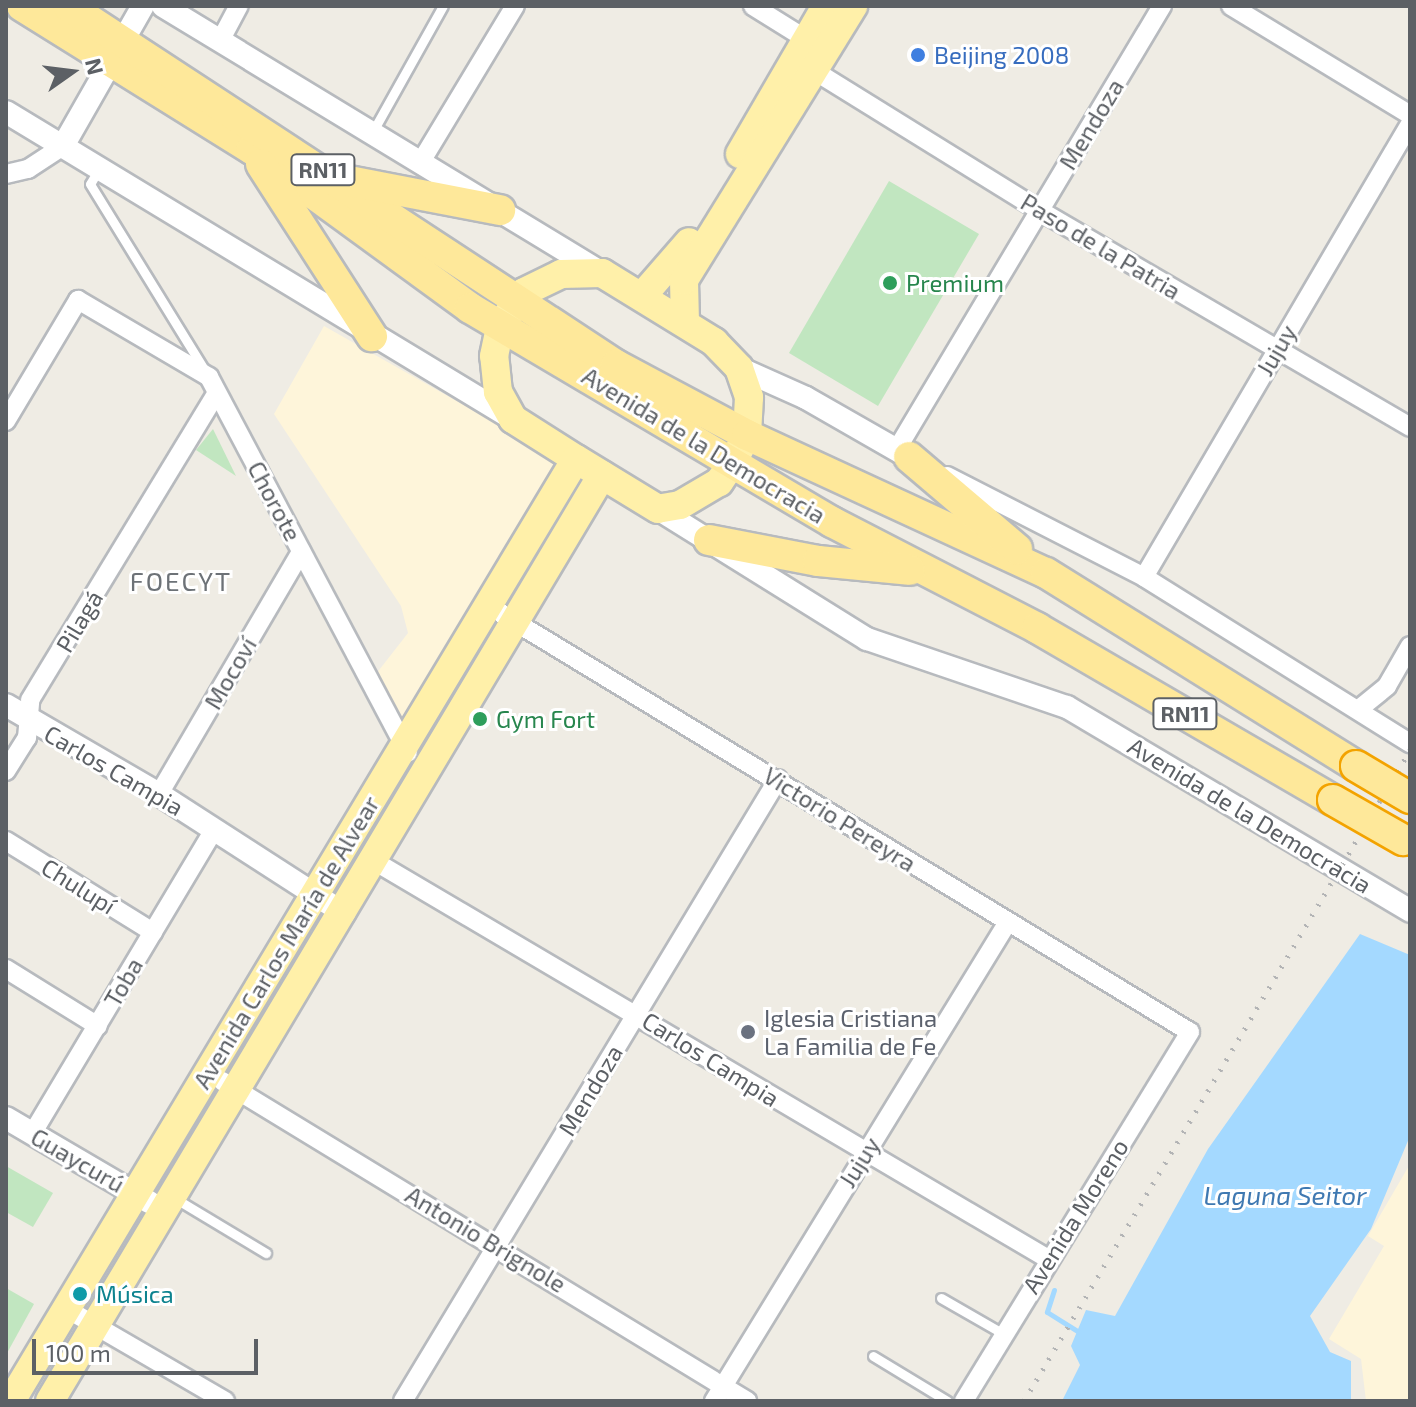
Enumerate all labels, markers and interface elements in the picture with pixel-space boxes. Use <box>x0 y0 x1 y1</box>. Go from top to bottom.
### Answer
north arrow <box>32 32 112 112</box>
place label: Beijing 2008 <box>934 41 1069 69</box>
marker: Beijing 2008 <box>909 46 927 64</box>
text: N <box>81 55 110 77</box>
street label: Mendoza <box>1053 73 1129 175</box>
road number: RN11 <box>289 152 357 188</box>
street label: Paso de la Patria <box>1016 187 1186 305</box>
place label: Premium <box>906 269 1004 297</box>
marker: Premium <box>881 274 899 292</box>
street label: Jujuy <box>1250 319 1302 381</box>
street label: Avenida de la Democracia <box>577 361 831 529</box>
street label: Chorote <box>242 456 308 546</box>
district label: FOECYT <box>130 565 232 597</box>
street label: Pilagá <box>49 585 109 657</box>
street label: Mocoví <box>198 632 262 714</box>
road number: RN11 <box>1151 696 1219 732</box>
place label: Gym Fort <box>496 705 595 733</box>
marker: Gym Fort <box>471 710 489 728</box>
street label: Carlos Campia <box>39 719 189 821</box>
street label: Avenida de la Democracia <box>1123 731 1377 899</box>
street label: Victorio Pereyra <box>759 761 921 877</box>
street label: Avenida Carlos María de Alvear <box>187 790 385 1094</box>
street label: Chulupí <box>37 852 121 920</box>
street label: Toba <box>98 952 148 1012</box>
place label: Iglesia Cristiana La Familia de Fe <box>764 1004 937 1060</box>
street label: Carlos Campia <box>637 1006 785 1112</box>
marker: Iglesia Cristiana La Familia de Fe <box>739 1023 757 1041</box>
street label: Mendoza <box>552 1039 628 1141</box>
street label: Guaycurú <box>26 1122 130 1198</box>
street label: Jujuy <box>832 1131 886 1193</box>
street label: Avenida Moreno <box>1016 1134 1134 1298</box>
water label: Laguna Seitor <box>1203 1179 1367 1211</box>
street label: Antonio Brignole <box>401 1180 571 1298</box>
place label: Música <box>96 1280 174 1308</box>
marker: Música <box>71 1285 89 1303</box>
scale bar <box>36 1323 262 1373</box>
text: 100 m <box>46 1338 111 1367</box>

